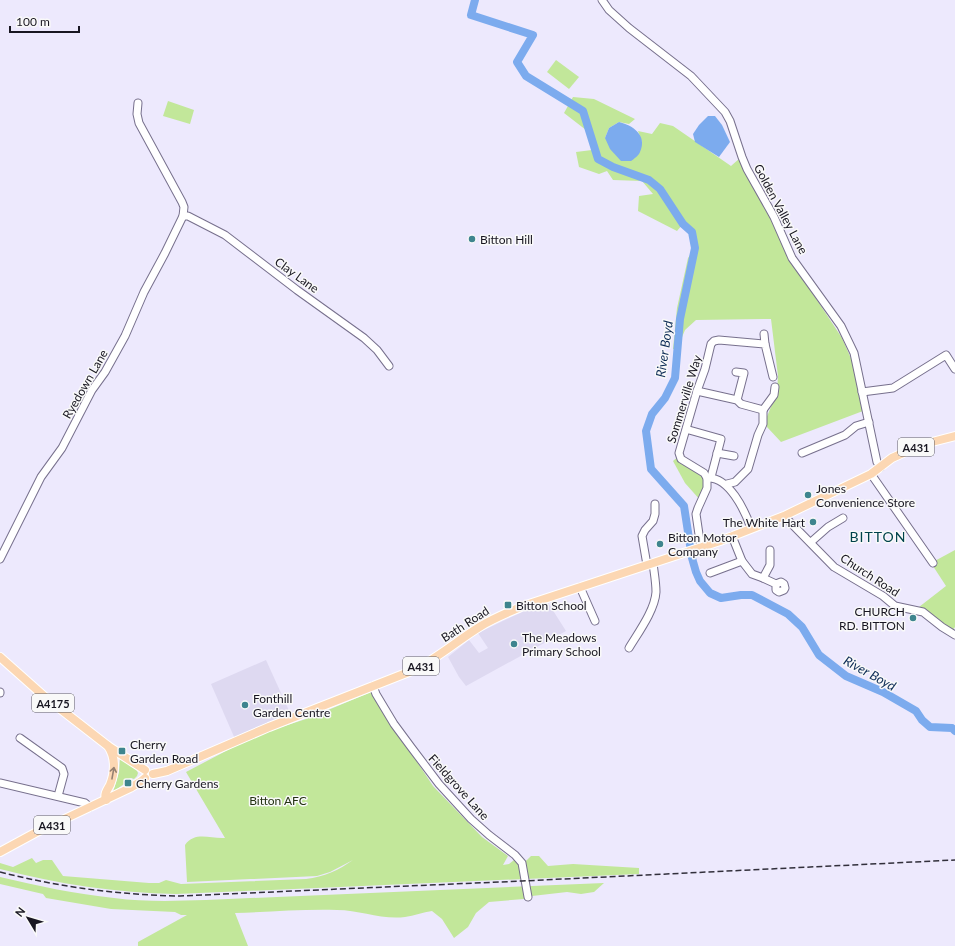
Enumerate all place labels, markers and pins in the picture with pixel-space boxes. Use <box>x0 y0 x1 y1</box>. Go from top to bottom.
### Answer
place label: Bitton Hill <box>480 232 533 247</box>
marker: Bitton Hill <box>467 234 477 244</box>
place label: Jones Convenience Store <box>816 481 915 510</box>
marker: Jones Convenience Store <box>803 490 813 500</box>
place label: The White Hart <box>723 515 806 530</box>
marker: The White Hart <box>808 517 818 527</box>
place label: Bitton Motor Company <box>668 530 737 559</box>
marker: Bitton Motor Company <box>655 539 665 549</box>
place label: Bitton School <box>516 598 587 613</box>
marker: Bitton School <box>503 600 513 610</box>
place label: CHURCH RD. BITTON <box>839 604 905 633</box>
marker: CHURCH RD. BITTON <box>908 613 918 623</box>
place label: The Meadows Primary School <box>522 630 601 659</box>
marker: The Meadows Primary School <box>509 639 519 649</box>
place label: Fonthill Garden Centre <box>253 691 330 720</box>
marker: Fonthill Garden Centre <box>240 700 250 710</box>
place label: Cherry Garden Road <box>130 737 198 766</box>
marker: Cherry Garden Road <box>117 746 127 756</box>
place label: Cherry Gardens <box>136 776 219 791</box>
marker: Cherry Gardens <box>123 778 133 788</box>

